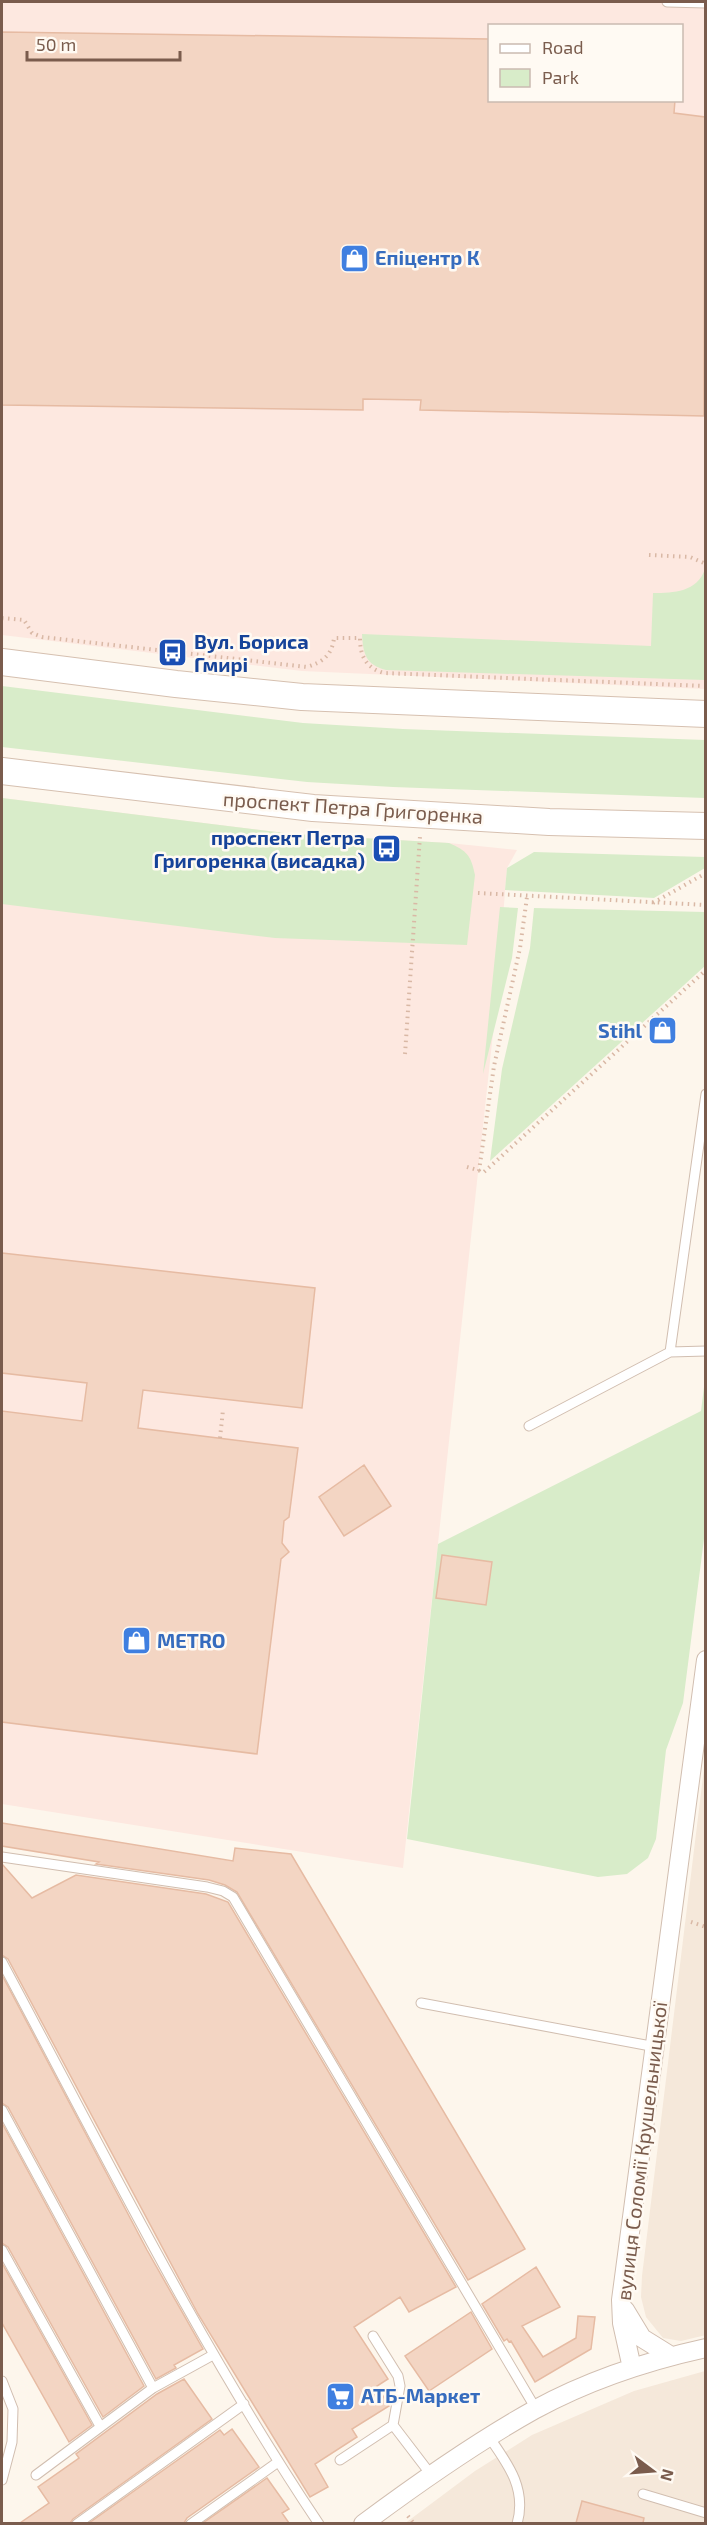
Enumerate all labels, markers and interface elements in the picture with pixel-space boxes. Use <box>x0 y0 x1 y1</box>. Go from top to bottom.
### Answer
scale bar <box>27 24 180 62</box>
legend <box>488 24 683 102</box>
text: 50 m <box>36 33 76 55</box>
text: Road <box>542 36 583 58</box>
text: Park <box>542 66 579 88</box>
shop icon: Епіцентр К <box>338 242 370 274</box>
place label: Епіцентр К <box>375 245 480 269</box>
place label: Вул. Бориса Гмирі <box>194 629 309 676</box>
bus stop icon: Вул. Бориса Гмирі <box>157 637 189 669</box>
street label: проспект Петра Григоренка <box>222 786 484 828</box>
place label: проспект Петра Григоренка (висадка) <box>153 825 365 872</box>
bus stop icon: проспект Петра Григоренка (висадка) <box>370 833 402 865</box>
shop icon: Stihl <box>647 1015 679 1047</box>
place label: Stihl <box>598 1018 642 1042</box>
shop icon: METRO <box>120 1625 152 1657</box>
place label: METRO <box>157 1628 226 1652</box>
street label: вулиця Соломії Крушельницької <box>611 1999 672 2302</box>
supermarket icon: АТБ-Маркет <box>324 2380 356 2412</box>
place label: АТБ-Маркет <box>361 2383 480 2407</box>
north arrow <box>623 2441 683 2501</box>
text: N <box>657 2467 679 2483</box>

